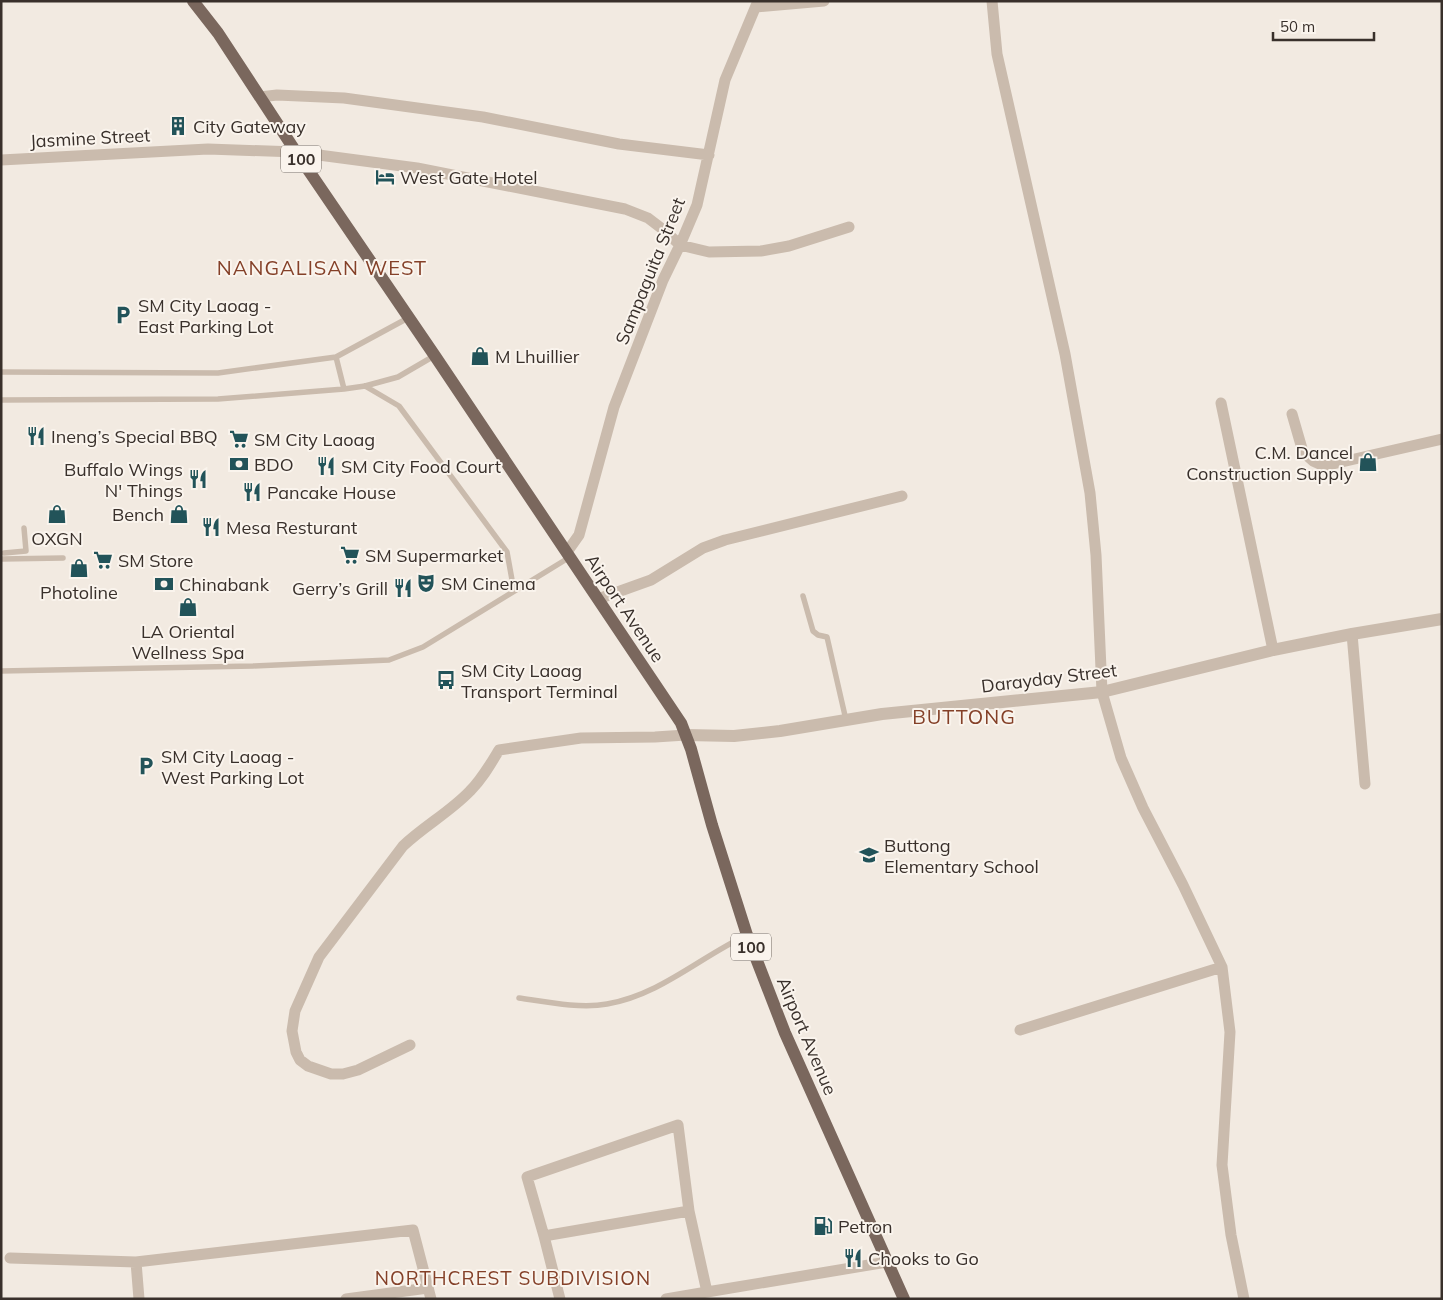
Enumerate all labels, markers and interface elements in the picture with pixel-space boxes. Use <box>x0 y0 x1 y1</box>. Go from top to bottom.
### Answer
scale bar <box>1273 10 1374 42</box>
text: 50 m <box>1280 17 1315 36</box>
building icon: City Gateway <box>167 115 189 137</box>
place label: City Gateway <box>193 115 306 138</box>
street label: Jasmine Street <box>29 123 151 153</box>
road number: 100 <box>281 146 321 172</box>
hotel icon: West Gate Hotel <box>374 166 396 188</box>
place label: West Gate Hotel <box>400 166 538 189</box>
street label: Sampaguita Street <box>610 194 690 348</box>
district label: NANGALISAN WEST <box>217 255 427 280</box>
place label: SM City Laoag - East Parking Lot <box>138 294 274 338</box>
parking icon: SM City Laoag - East Parking Lot <box>112 304 134 326</box>
shop icon: M Lhuillier <box>469 345 491 367</box>
place label: M Lhuillier <box>495 345 580 368</box>
restaurant icon: Ineng’s Special BBQ <box>25 425 47 447</box>
place label: Ineng’s Special BBQ <box>51 425 218 448</box>
supermarket icon: SM City Laoag <box>228 428 250 450</box>
place label: SM City Laoag <box>254 428 375 451</box>
place label: C.M. Dancel Construction Supply <box>1186 441 1353 485</box>
shop icon: C.M. Dancel Construction Supply <box>1357 451 1379 473</box>
bank icon: BDO <box>228 453 250 475</box>
place label: BDO <box>254 453 294 476</box>
restaurant icon: SM City Food Court <box>315 455 337 477</box>
place label: SM City Food Court <box>341 455 501 478</box>
place label: Buffalo Wings N' Things <box>64 458 183 502</box>
restaurant icon: Buffalo Wings N' Things <box>187 468 209 490</box>
restaurant icon: Pancake House <box>241 481 263 503</box>
place label: Pancake House <box>267 481 396 504</box>
shop icon: OXGN <box>46 503 68 525</box>
place label: Bench <box>112 503 164 526</box>
shop icon: Bench <box>168 503 190 525</box>
restaurant icon: Mesa Resturant <box>200 516 222 538</box>
place label: Mesa Resturant <box>226 516 357 539</box>
place label: OXGN <box>31 527 83 550</box>
supermarket icon: SM Supermarket <box>339 544 361 566</box>
place label: SM Supermarket <box>365 544 503 567</box>
supermarket icon: SM Store <box>92 549 114 571</box>
place label: SM Store <box>118 549 193 572</box>
street label: Airport Avenue <box>580 549 670 667</box>
shop icon: Photoline <box>68 557 90 579</box>
theatre icon: SM Cinema <box>415 572 437 594</box>
place label: SM Cinema <box>441 572 536 595</box>
bank icon: Chinabank <box>153 573 175 595</box>
place label: Chinabank <box>179 573 270 596</box>
place label: Gerry’s Grill <box>292 577 388 600</box>
restaurant icon: Gerry’s Grill <box>392 577 414 599</box>
place label: Photoline <box>40 581 118 604</box>
shop icon: LA Oriental Wellness Spa <box>177 596 199 618</box>
place label: LA Oriental Wellness Spa <box>131 620 245 664</box>
street label: Darayday Street <box>980 658 1118 698</box>
place label: SM City Laoag Transport Terminal <box>461 659 618 703</box>
bus stop icon: SM City Laoag Transport Terminal <box>435 669 457 691</box>
district label: BUTTONG <box>912 704 1016 729</box>
place label: SM City Laoag - West Parking Lot <box>161 745 304 789</box>
parking icon: SM City Laoag - West Parking Lot <box>135 755 157 777</box>
place label: Buttong Elementary School <box>884 834 1039 878</box>
school or university icon: Buttong Elementary School <box>858 844 880 866</box>
road number: 100 <box>731 934 771 960</box>
street label: Airport Avenue <box>772 974 842 1098</box>
fuel station icon: Petron <box>812 1215 834 1237</box>
place label: Petron <box>838 1215 893 1238</box>
restaurant icon: Chooks to Go <box>842 1247 864 1269</box>
place label: Chooks to Go <box>868 1247 979 1270</box>
district label: NORTHCREST SUBDIVISION <box>375 1266 651 1290</box>

